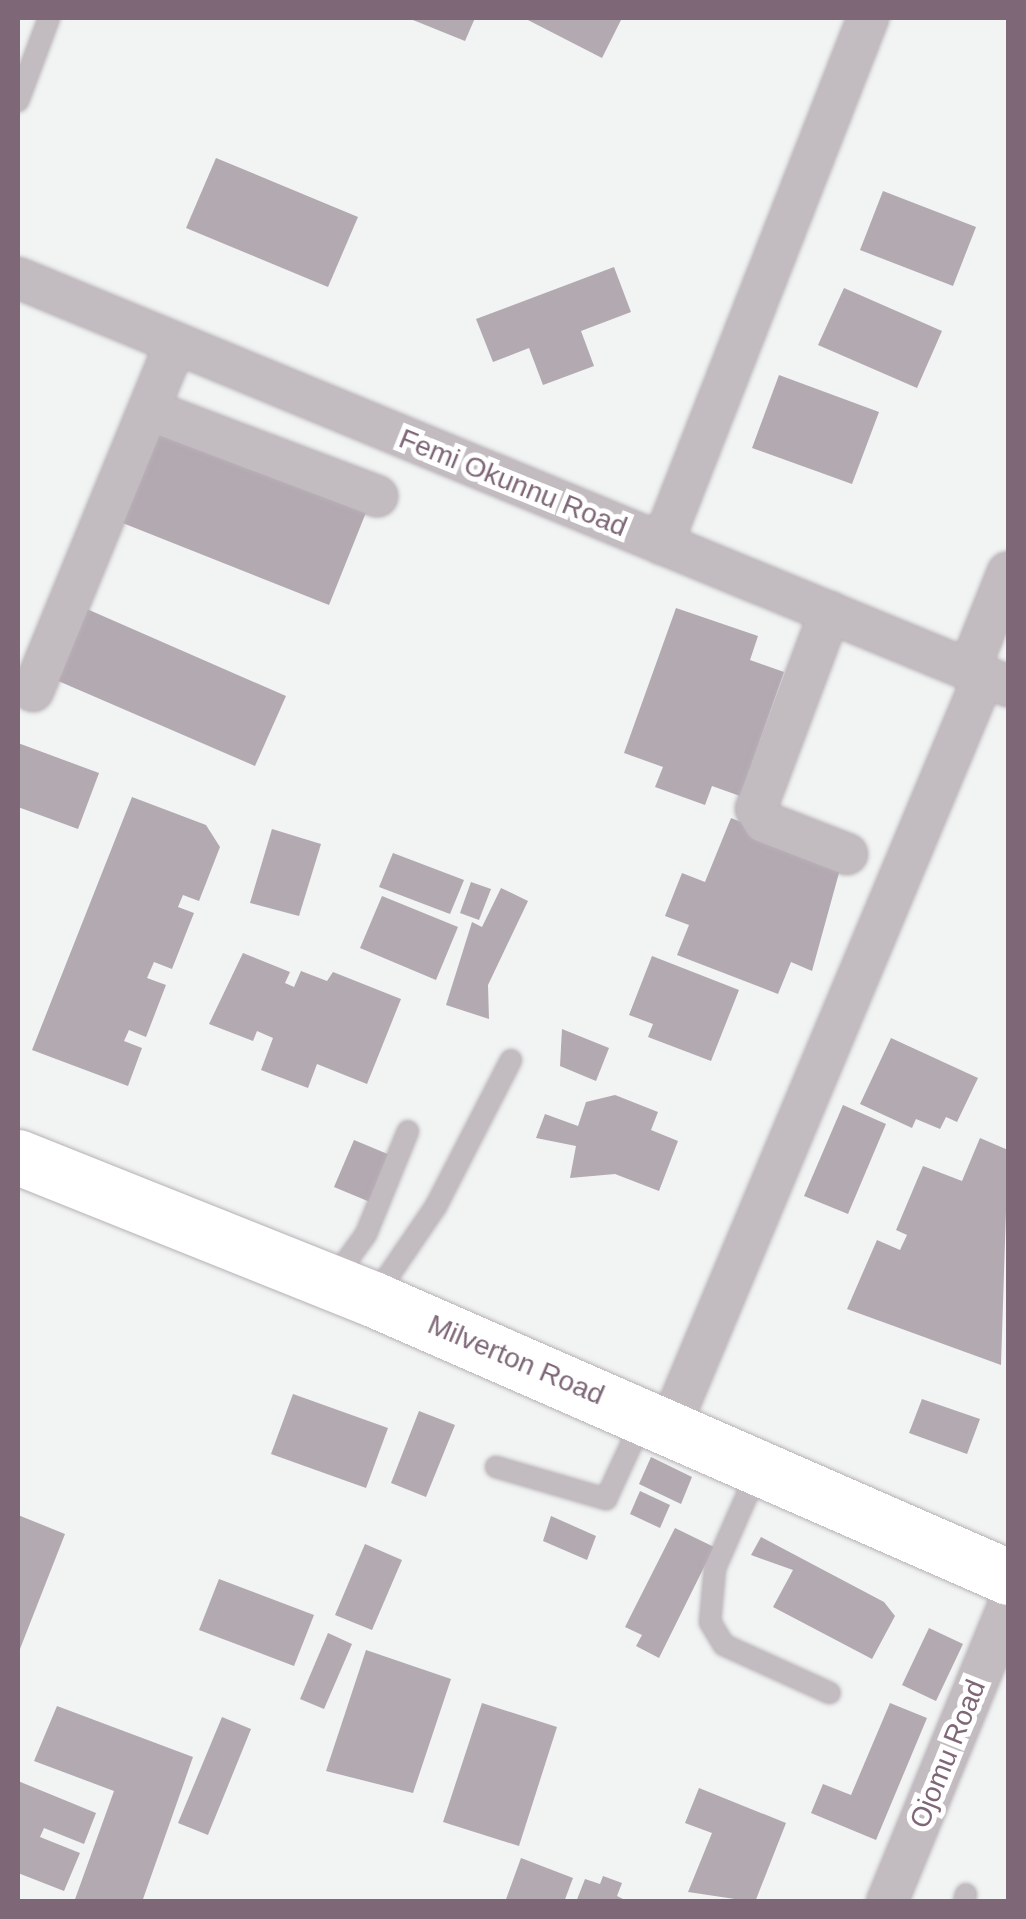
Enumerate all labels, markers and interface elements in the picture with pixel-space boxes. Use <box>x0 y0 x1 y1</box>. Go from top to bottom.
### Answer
street label: Femi Okunnu Road <box>394 422 632 544</box>
street label: Milverton Road <box>423 1308 609 1412</box>
street label: Ojomu Road <box>903 1675 993 1833</box>

